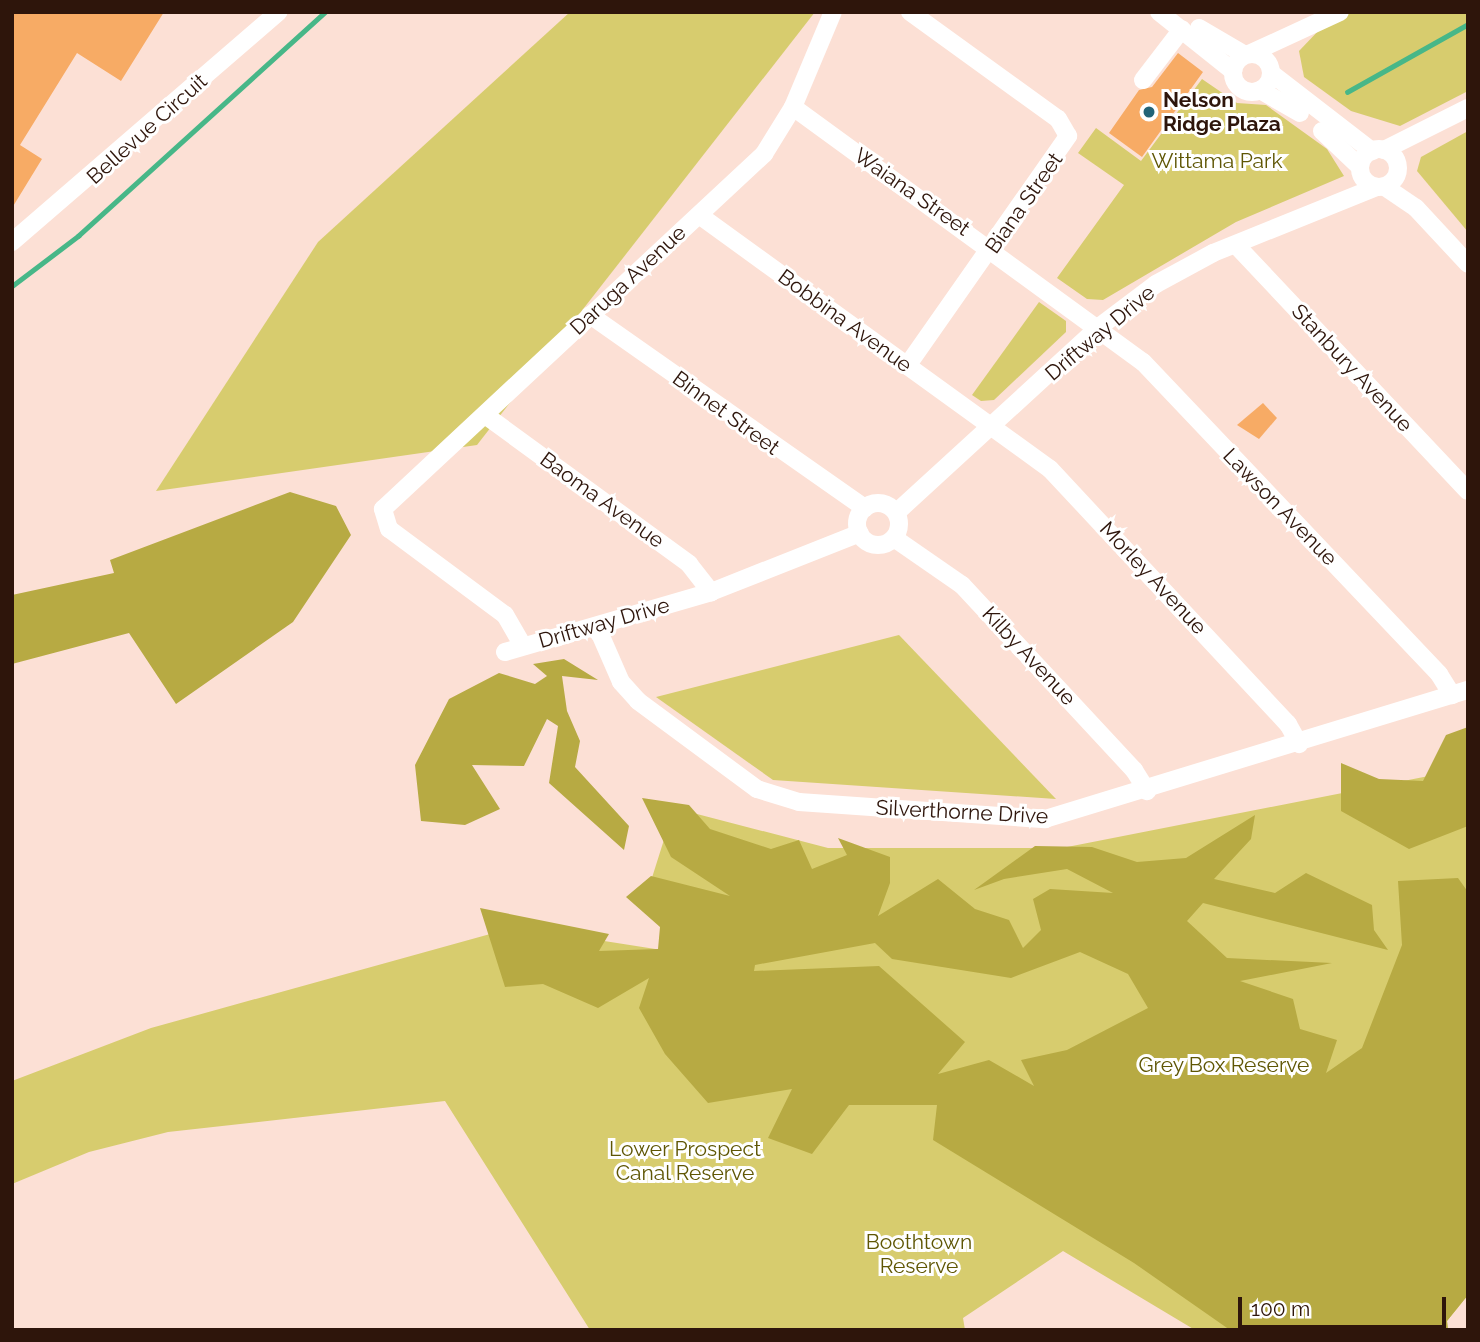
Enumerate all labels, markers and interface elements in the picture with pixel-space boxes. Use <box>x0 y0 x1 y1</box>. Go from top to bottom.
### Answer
street label: Bellevue Circuit <box>82 69 212 189</box>
place label: Nelson Ridge Plaza <box>1163 87 1281 137</box>
marker: Nelson Ridge Plaza <box>1141 104 1157 120</box>
street label: Waiana Street <box>849 143 975 241</box>
street label: Biana Street <box>980 148 1068 258</box>
park label: Wittama Park <box>1151 148 1283 174</box>
street label: Daruga Avenue <box>565 220 691 340</box>
street label: Bobbina Avenue <box>773 264 917 378</box>
street label: Driftway Drive <box>1040 280 1160 386</box>
street label: Stanbury Avenue <box>1286 299 1418 437</box>
street label: Binnet Street <box>668 366 784 460</box>
street label: Lawson Avenue <box>1217 443 1343 571</box>
street label: Baoma Avenue <box>535 446 669 554</box>
street label: Morley Avenue <box>1094 516 1212 640</box>
street label: Driftway Drive <box>535 592 673 654</box>
street label: Kilby Avenue <box>977 601 1081 711</box>
street label: Silverthorne Drive <box>875 795 1049 829</box>
park label: Grey Box Reserve <box>1138 1052 1310 1078</box>
park label: Lower Prospect Canal Reserve <box>609 1136 761 1186</box>
park label: Boothtown Reserve <box>866 1229 972 1279</box>
scale bar <box>1242 1282 1450 1326</box>
text: 100 m <box>1251 1296 1310 1321</box>

